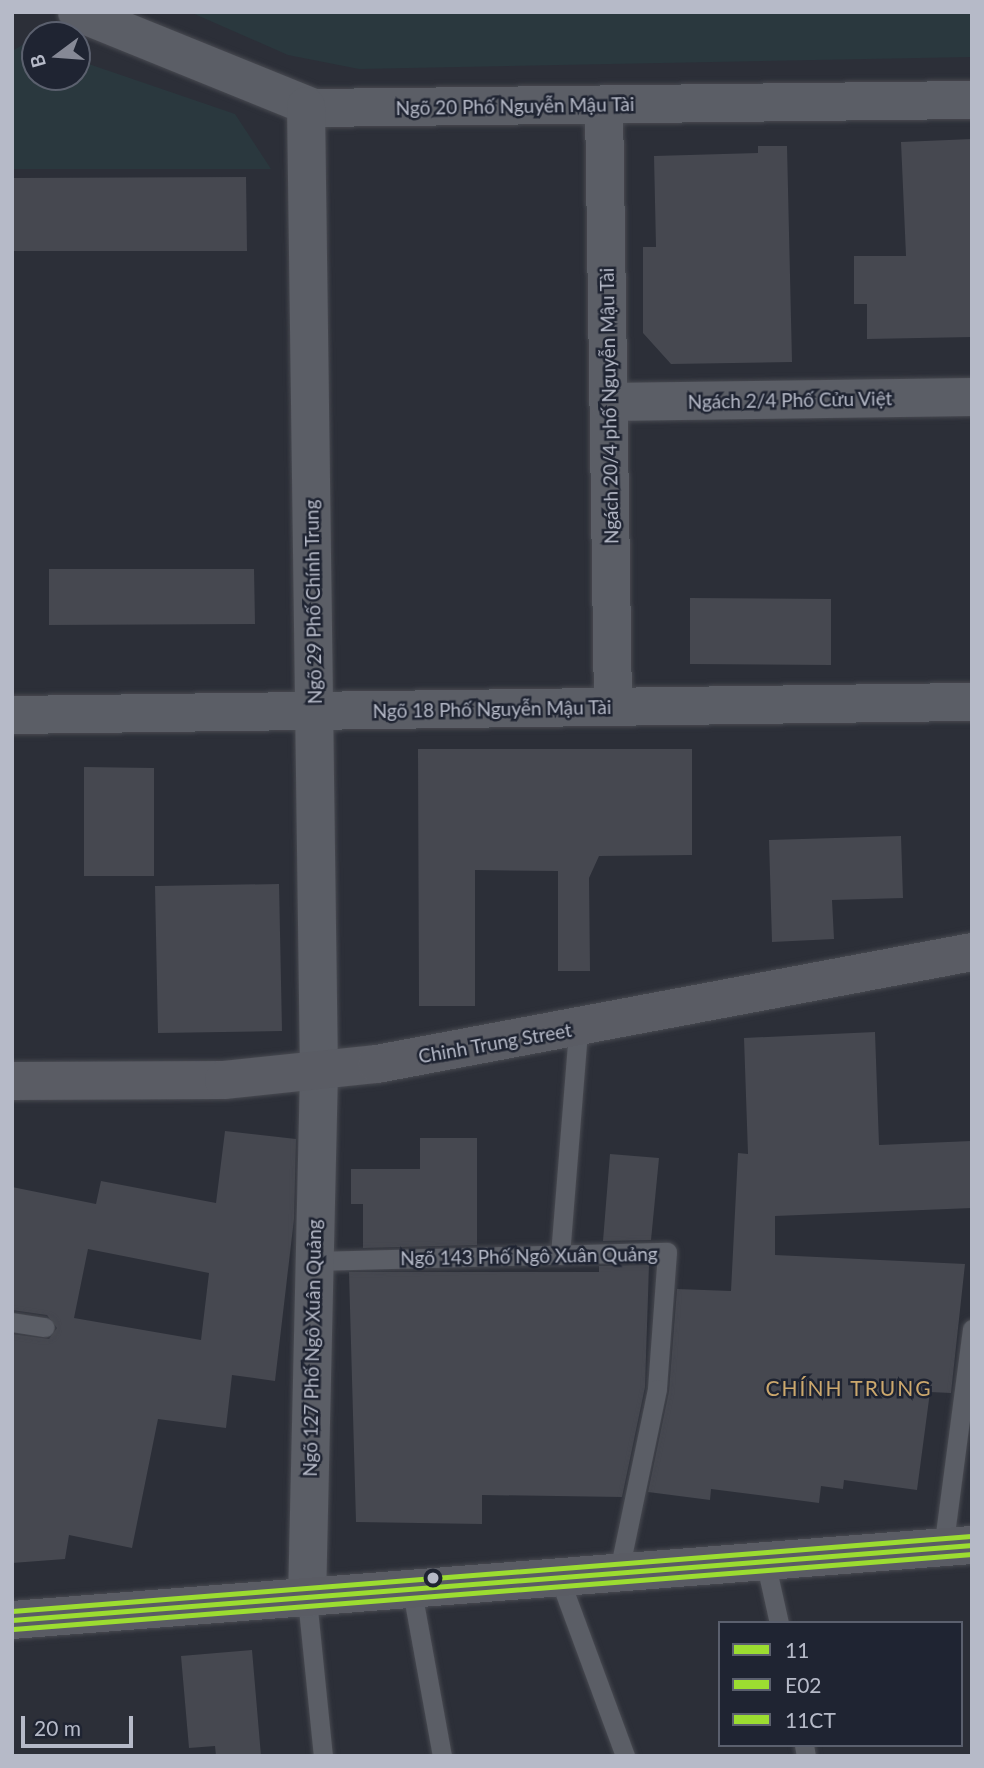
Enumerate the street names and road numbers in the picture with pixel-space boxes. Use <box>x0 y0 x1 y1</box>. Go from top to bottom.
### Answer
street label: Ngõ 20 Phố Nguyễn Mậu Tài <box>395 93 635 119</box>
street label: Ngách 20/4 phố Nguyễn Mậu Tài <box>595 267 623 545</box>
street label: Ngách 2/4 Phố Cửu Việt <box>687 387 893 413</box>
street label: Ngõ 29 Phố Chính Trung <box>300 499 326 705</box>
street label: Ngõ 18 Phố Nguyễn Mậu Tài <box>372 696 612 722</box>
street label: Chinh Trung Street <box>416 1018 574 1068</box>
street label: Ngõ 127 Phố Ngô Xuân Quảng <box>298 1219 326 1477</box>
street label: Ngõ 143 Phố Ngô Xuân Quảng <box>400 1242 658 1270</box>

